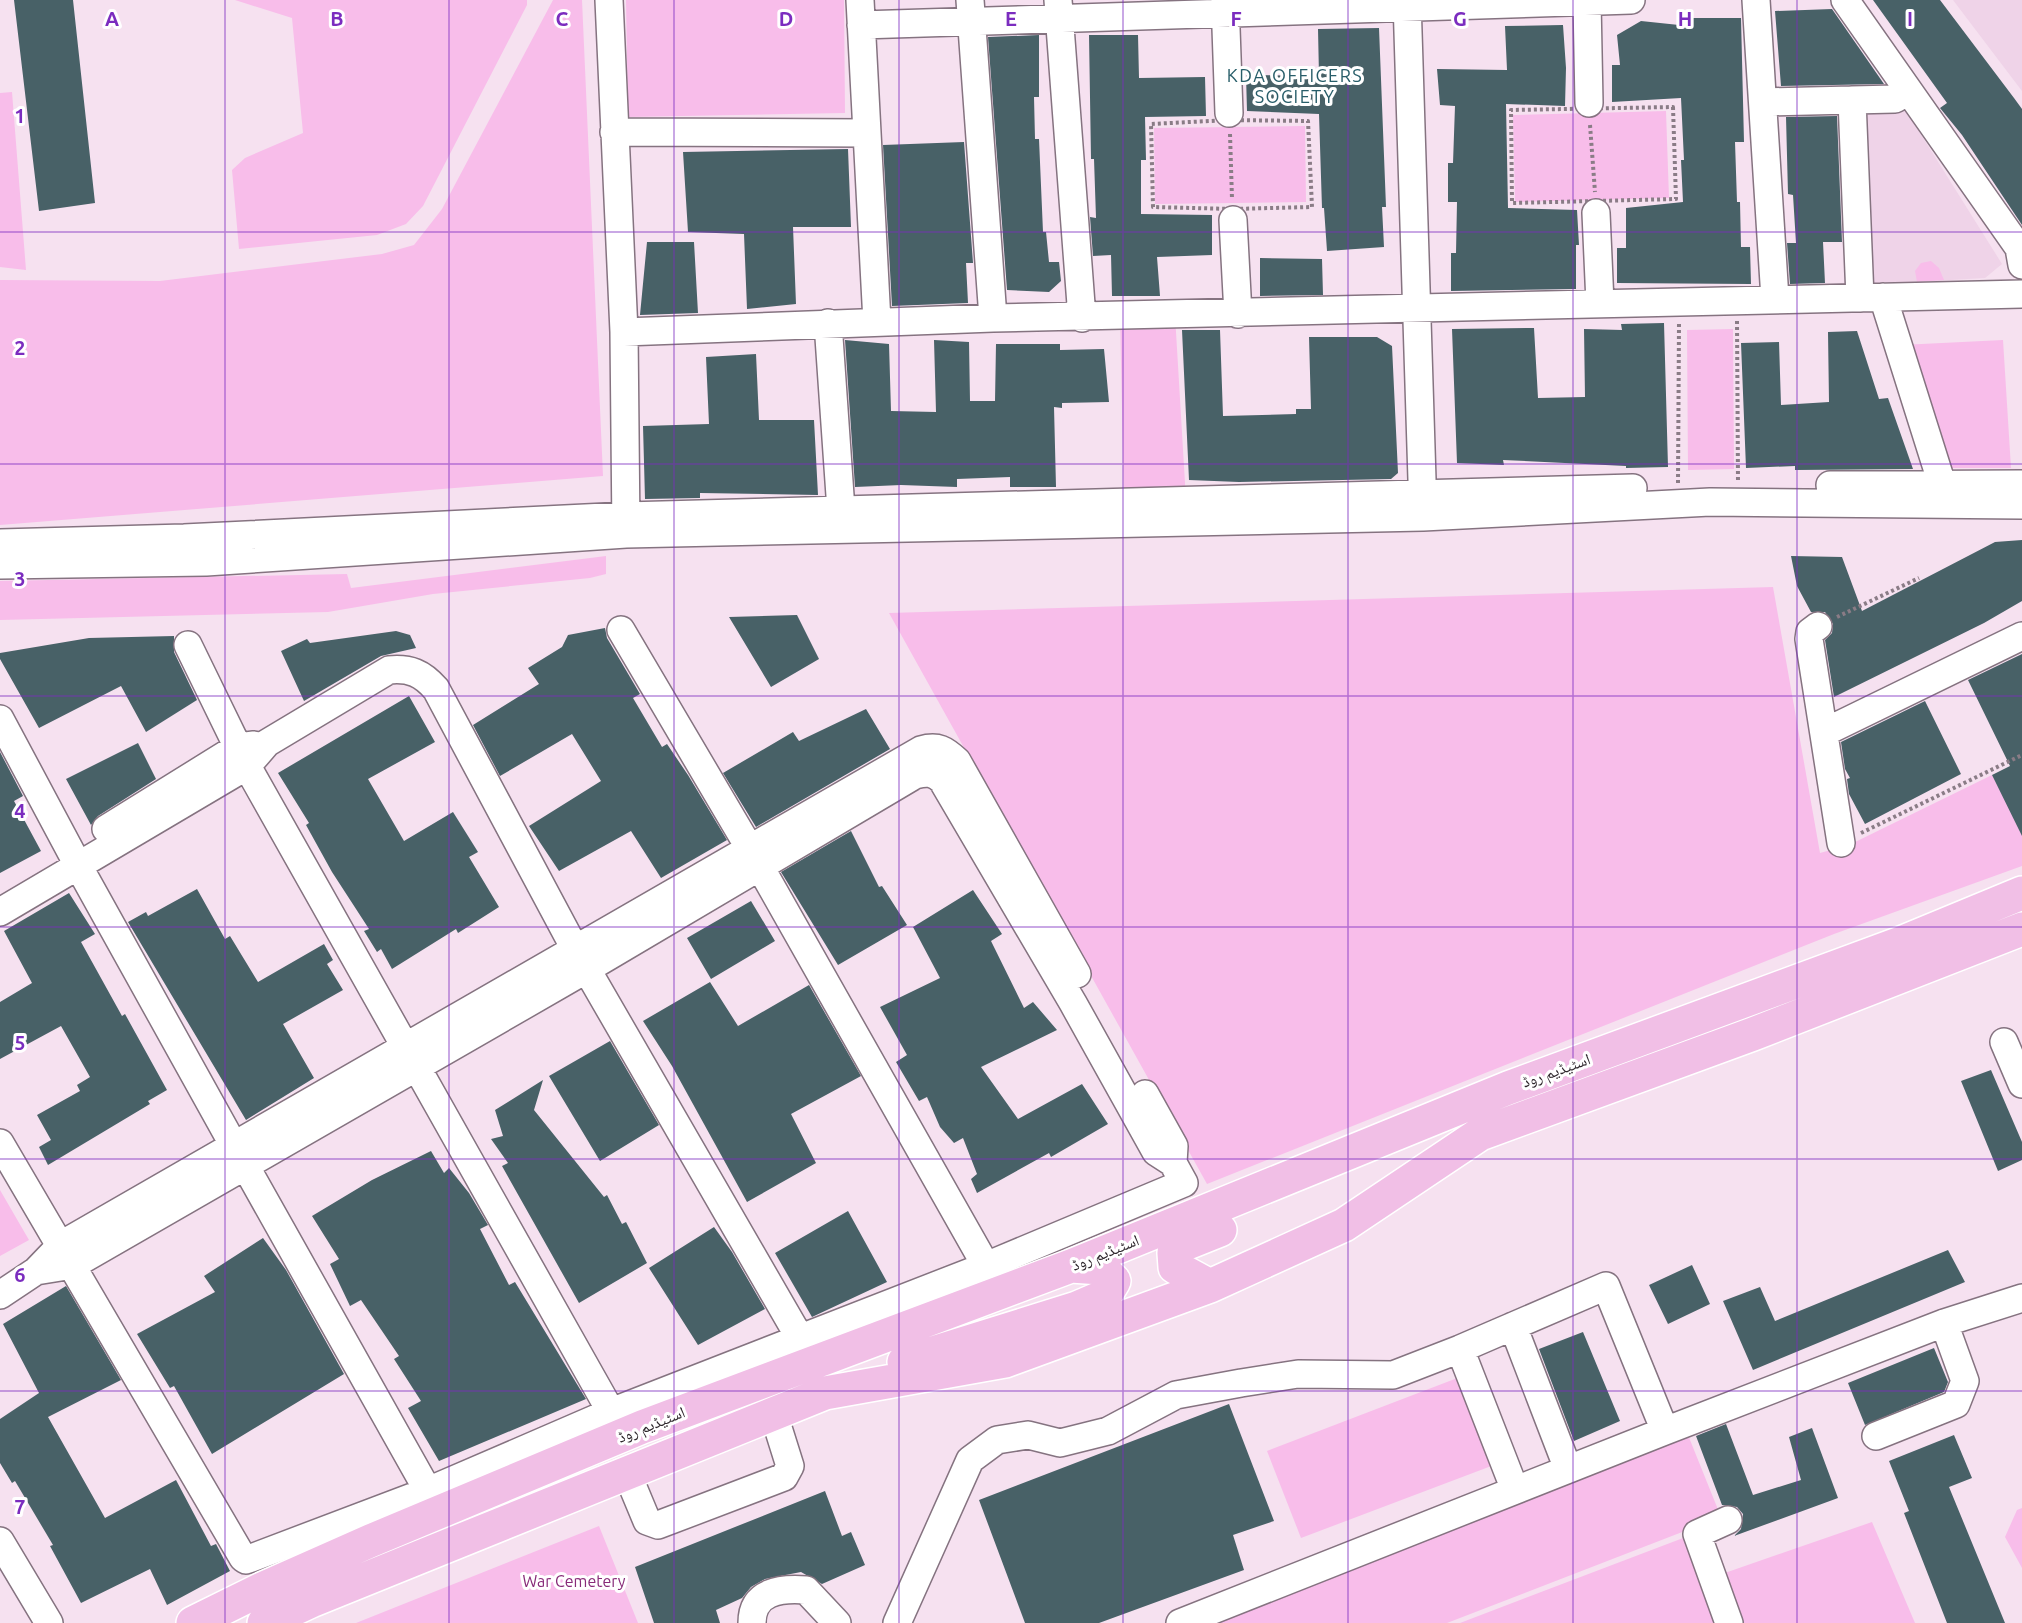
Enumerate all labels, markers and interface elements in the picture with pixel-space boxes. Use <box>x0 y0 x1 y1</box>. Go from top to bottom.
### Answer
text: A <box>105 7 119 30</box>
text: B <box>330 7 344 30</box>
text: C <box>556 7 569 30</box>
text: D <box>779 7 793 30</box>
text: E <box>1005 7 1017 30</box>
text: F <box>1230 7 1242 30</box>
text: G <box>1453 7 1467 30</box>
text: H <box>1678 7 1692 30</box>
text: I <box>1907 7 1913 30</box>
district label: KDA OFFICERS SOCIETY <box>1227 65 1363 106</box>
text: 1 <box>14 104 26 127</box>
text: 2 <box>14 336 26 359</box>
text: 3 <box>14 567 26 590</box>
text: 4 <box>14 799 26 822</box>
text: 5 <box>14 1031 26 1054</box>
street label: اسٹیڈیم روڈ <box>1519 1049 1593 1093</box>
street label: اسٹیڈیم روڈ <box>1069 1230 1142 1276</box>
text: 6 <box>14 1263 26 1286</box>
street label: اسٹیڈیم روڈ <box>615 1402 688 1448</box>
text: 7 <box>14 1495 26 1518</box>
park label: War Cemetery <box>523 1572 626 1590</box>

